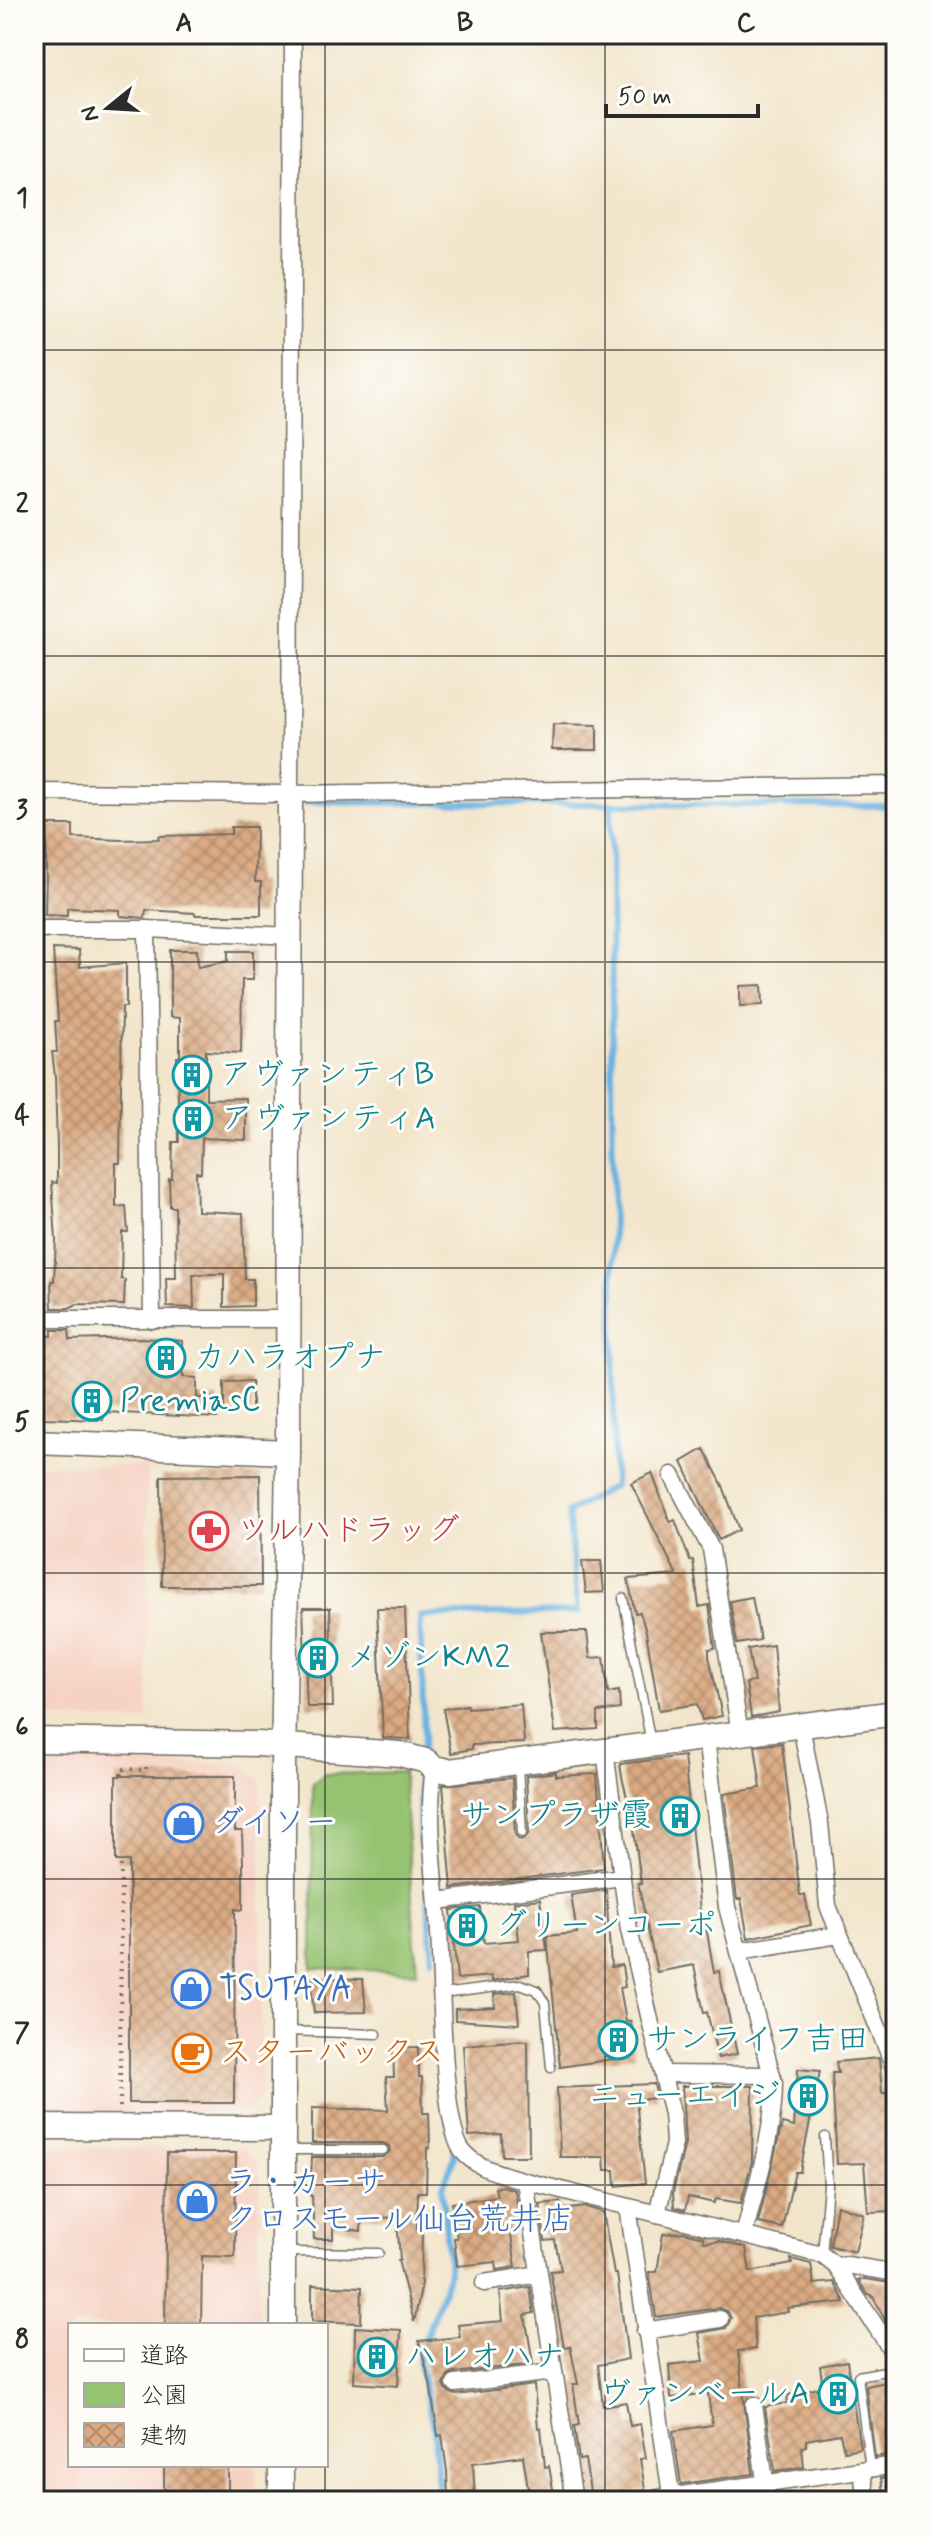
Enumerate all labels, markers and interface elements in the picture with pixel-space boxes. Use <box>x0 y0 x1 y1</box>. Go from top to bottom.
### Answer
text: A <box>175 7 193 41</box>
text: B <box>457 7 473 41</box>
text: C <box>737 7 756 41</box>
north arrow <box>68 68 148 148</box>
scale bar <box>606 68 758 118</box>
text: 50 m <box>618 82 672 113</box>
text: N <box>75 102 106 125</box>
text: 1 <box>16 182 28 216</box>
text: 2 <box>16 488 29 522</box>
text: 3 <box>16 794 28 828</box>
building icon: アヴァンティB <box>171 1054 213 1096</box>
place label: アヴァンティB <box>220 1054 434 1096</box>
building icon: アヴァンティA <box>172 1098 214 1140</box>
place label: アヴァンティA <box>221 1098 436 1140</box>
text: 4 <box>14 1100 30 1134</box>
building icon: カハラオプナ <box>145 1337 187 1379</box>
place label: カハラオプナ <box>194 1337 386 1379</box>
building icon: PremiasC <box>71 1380 113 1422</box>
place label: PremiasC <box>120 1380 260 1422</box>
text: 5 <box>14 1406 30 1440</box>
pharmacy icon: ツルハドラッグ <box>188 1510 230 1552</box>
place label: ツルハドラッグ <box>237 1510 460 1552</box>
building icon: メゾンKM2 <box>297 1637 339 1679</box>
place label: メゾンKM2 <box>346 1637 510 1679</box>
text: 6 <box>15 1711 29 1745</box>
place label: サンプラザ霞 <box>460 1795 652 1837</box>
building icon: サンプラザ霞 <box>659 1795 701 1837</box>
shop icon: ダイソー <box>163 1802 205 1844</box>
place label: ダイソー <box>212 1802 337 1844</box>
building icon: グリーンコーポ <box>446 1905 488 1947</box>
place label: グリーンコーポ <box>495 1905 717 1947</box>
shop icon: TSUTAYA <box>170 1968 212 2010</box>
place label: TSUTAYA <box>219 1968 352 2010</box>
text: 7 <box>14 2017 30 2051</box>
building icon: サンライフ吉田 <box>597 2019 639 2061</box>
place label: サンライフ吉田 <box>646 2019 869 2061</box>
cafe icon: スターバックス <box>171 2032 213 2074</box>
place label: スターバックス <box>220 2032 444 2074</box>
place label: ニューエイジ <box>589 2075 780 2117</box>
building icon: ニューエイジ <box>787 2075 829 2117</box>
place label: ラ・カーサ クロスモール仙台荒井店 <box>225 2162 574 2241</box>
shop icon: ラ・カーサ クロスモール仙台荒井店 <box>176 2180 218 2222</box>
text: 8 <box>15 2323 29 2357</box>
legend <box>68 2323 328 2467</box>
building icon: ハレオハナ <box>356 2336 398 2378</box>
place label: ハレオハナ <box>405 2336 565 2378</box>
text: 道路 <box>140 2341 188 2372</box>
place label: ヴァンベールA <box>599 2373 810 2415</box>
building icon: ヴァンベールA <box>817 2373 859 2415</box>
text: 公園 <box>140 2381 188 2412</box>
text: 建物 <box>140 2421 188 2452</box>

